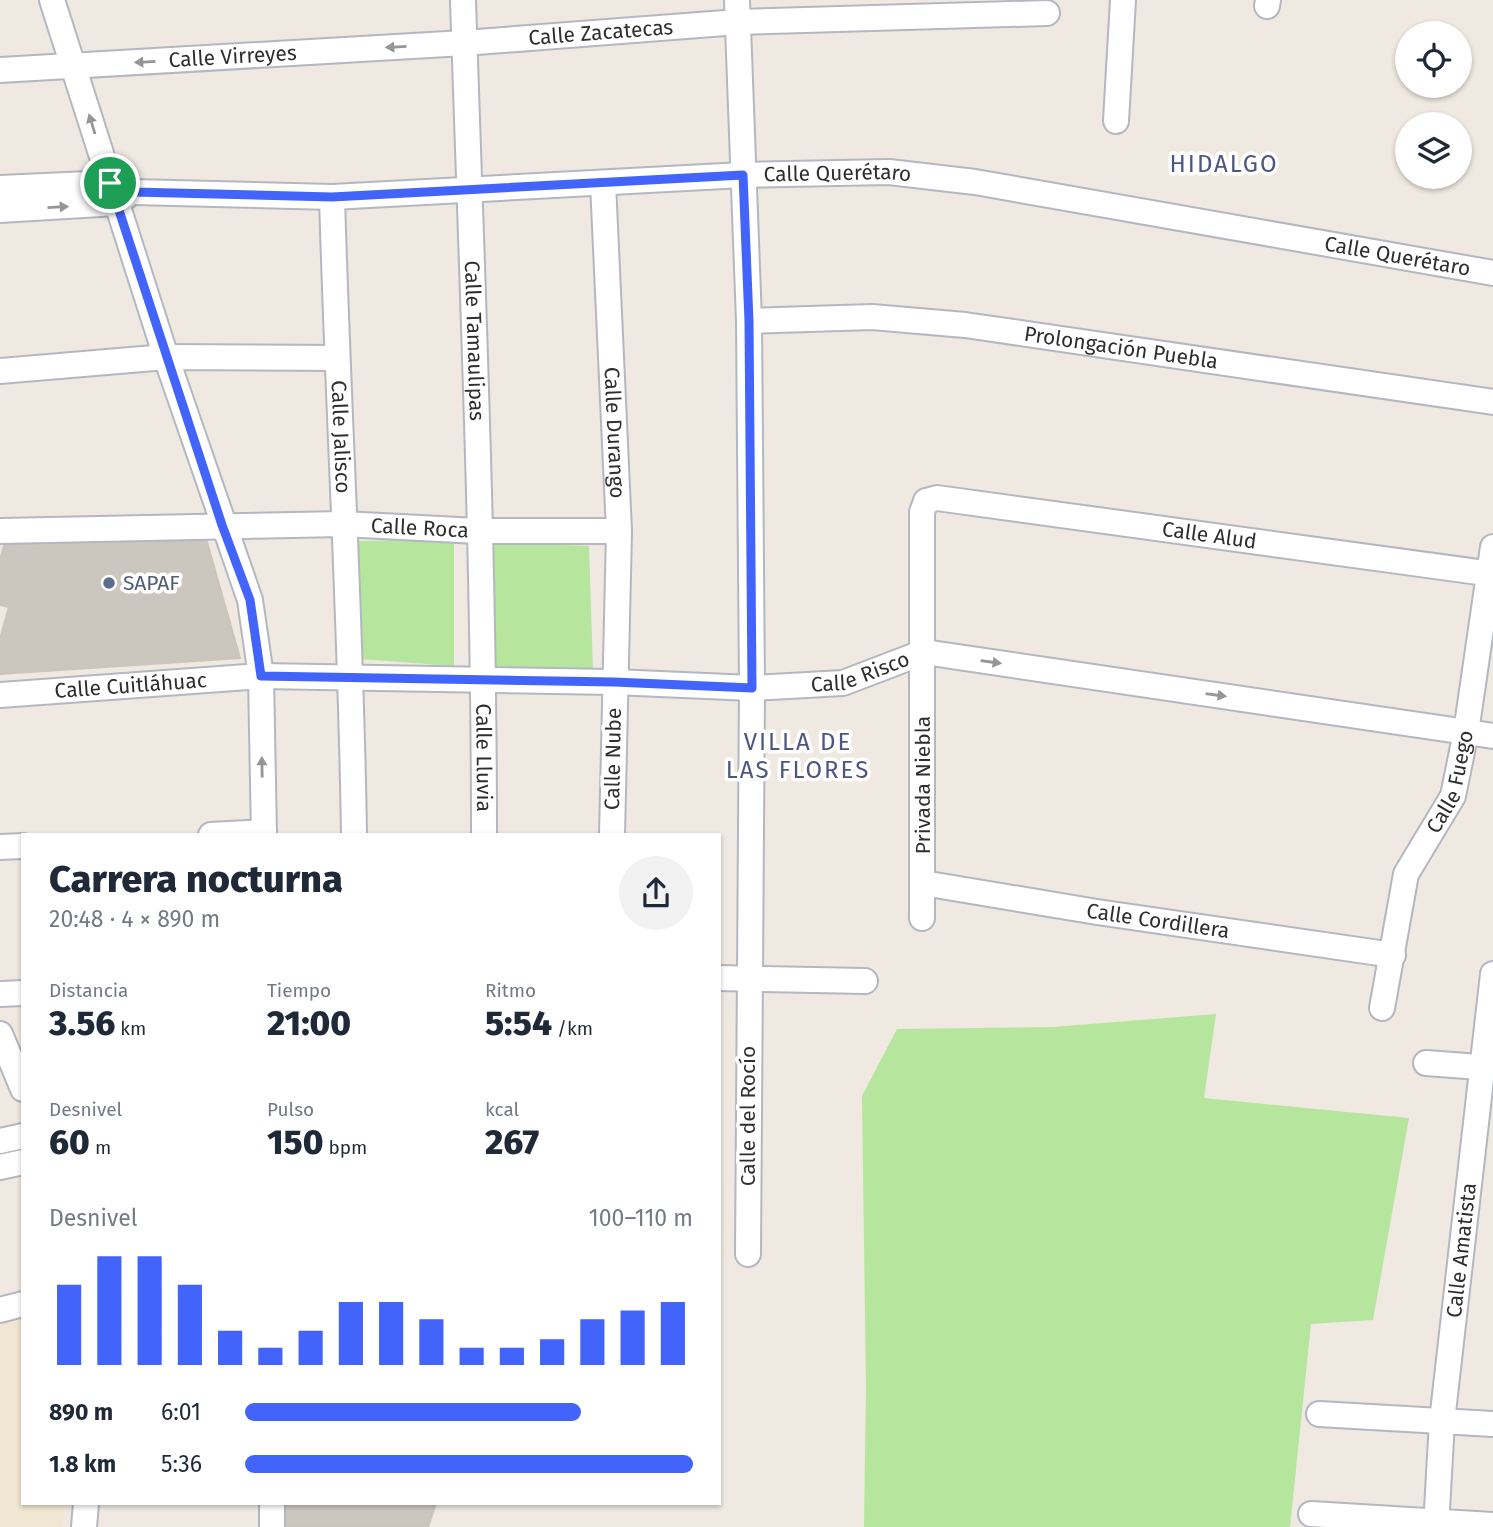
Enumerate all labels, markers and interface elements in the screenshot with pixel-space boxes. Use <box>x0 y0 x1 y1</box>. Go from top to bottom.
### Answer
street label: Calle Zacatecas <box>528 14 674 51</box>
map controls <box>1395 21 1472 189</box>
button: locate <box>1395 21 1472 98</box>
street label: Calle Virreyes <box>168 40 298 73</box>
one-way arrow <box>385 42 407 53</box>
one-way arrow <box>134 56 156 67</box>
button: layers <box>1395 112 1472 189</box>
one-way arrow <box>87 114 97 135</box>
district label: HIDALGO <box>1170 150 1279 178</box>
pin <box>80 153 140 213</box>
street label: Calle Querétaro <box>763 159 913 188</box>
icon: arrive <box>91 164 129 202</box>
one-way arrow <box>48 202 70 213</box>
street label: Calle Querétaro <box>1322 231 1472 282</box>
street label: Calle Tamaulipas <box>459 260 490 422</box>
street label: Prolongación Puebla <box>1022 321 1220 375</box>
street label: Calle Durango <box>598 366 630 499</box>
street label: Calle Jalisco <box>326 380 356 494</box>
street label: Calle Roca <box>370 512 469 544</box>
street label: Calle Alud <box>1161 516 1258 555</box>
place label: SAPAF <box>123 570 180 596</box>
marker: SAPAF <box>101 575 117 591</box>
street label: Calle Risco <box>810 646 913 698</box>
one-way arrow <box>980 657 1002 668</box>
street label: Calle Cuitláhuac <box>54 667 208 704</box>
one-way arrow <box>1205 690 1227 701</box>
street label: Calle Lluvia <box>470 703 497 812</box>
street label: Calle Nube <box>599 708 627 810</box>
street label: Privada Niebla <box>910 716 936 854</box>
district label: VILLA DE LAS FLORES <box>726 728 870 784</box>
street label: Calle Fuego <box>1421 728 1479 838</box>
one-way arrow <box>257 755 268 777</box>
text: Carrera nocturna <box>49 856 343 902</box>
button: share <box>619 856 693 930</box>
street label: Calle Cordillera <box>1085 897 1231 944</box>
text: 20:48 · 4 × 890 m <box>49 905 220 933</box>
text: Distancia <box>49 979 128 1002</box>
text: Tiempo <box>267 979 331 1002</box>
text: Ritmo <box>485 979 536 1002</box>
text: 3.56 <box>49 1002 115 1044</box>
text: 21:00 <box>267 1002 351 1044</box>
text: 5:54 <box>485 1002 552 1044</box>
text: km <box>115 1017 146 1040</box>
text: /km <box>552 1017 593 1040</box>
street label: Calle del Rocío <box>735 1046 761 1186</box>
text: Desnivel <box>49 1098 122 1121</box>
text: Pulso <box>267 1098 314 1121</box>
text: kcal <box>485 1098 519 1121</box>
text: 60 <box>49 1121 90 1163</box>
text: 150 <box>267 1121 323 1163</box>
text: 267 <box>485 1121 539 1163</box>
text: m <box>90 1136 111 1159</box>
text: bpm <box>323 1136 367 1159</box>
street label: Calle Amatista <box>1441 1181 1482 1319</box>
text: Desnivel <box>49 1204 138 1232</box>
text: 100–110 m <box>589 1204 693 1232</box>
text: 890 m <box>49 1398 113 1426</box>
text: 6:01 <box>161 1398 201 1426</box>
text: 1.8 km <box>49 1450 116 1478</box>
text: 5:36 <box>161 1450 202 1478</box>

